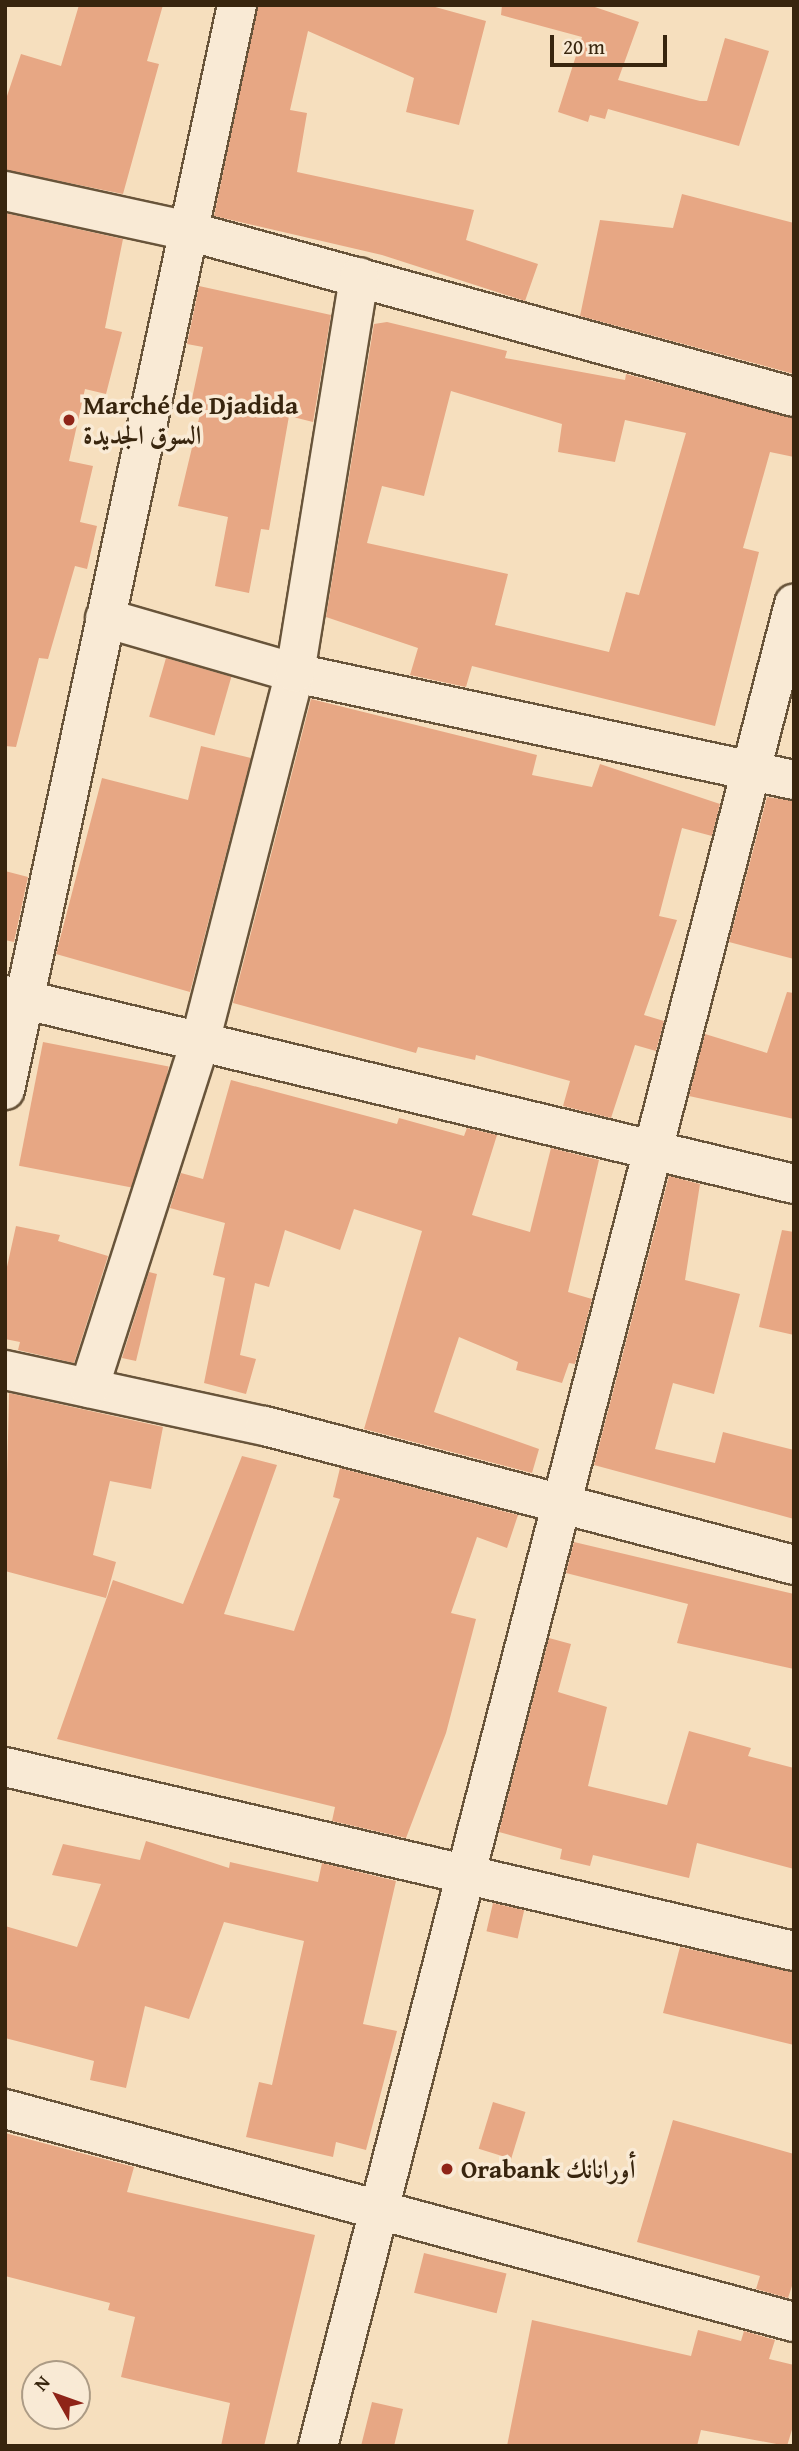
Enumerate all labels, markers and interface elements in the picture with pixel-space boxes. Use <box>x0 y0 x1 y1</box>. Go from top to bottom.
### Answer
scale bar <box>554 21 671 65</box>
text: 20 m <box>563 31 605 62</box>
place label: Marché de Djadida السوق الجديدة <box>83 389 298 450</box>
marker: Marché de Djadida السوق الجديدة <box>61 412 77 428</box>
place label: Orabank أورانانك <box>461 2153 636 2185</box>
marker: Orabank أورانانك <box>439 2161 455 2177</box>
north arrow <box>21 2360 91 2430</box>
text: N <box>27 2369 56 2397</box>

